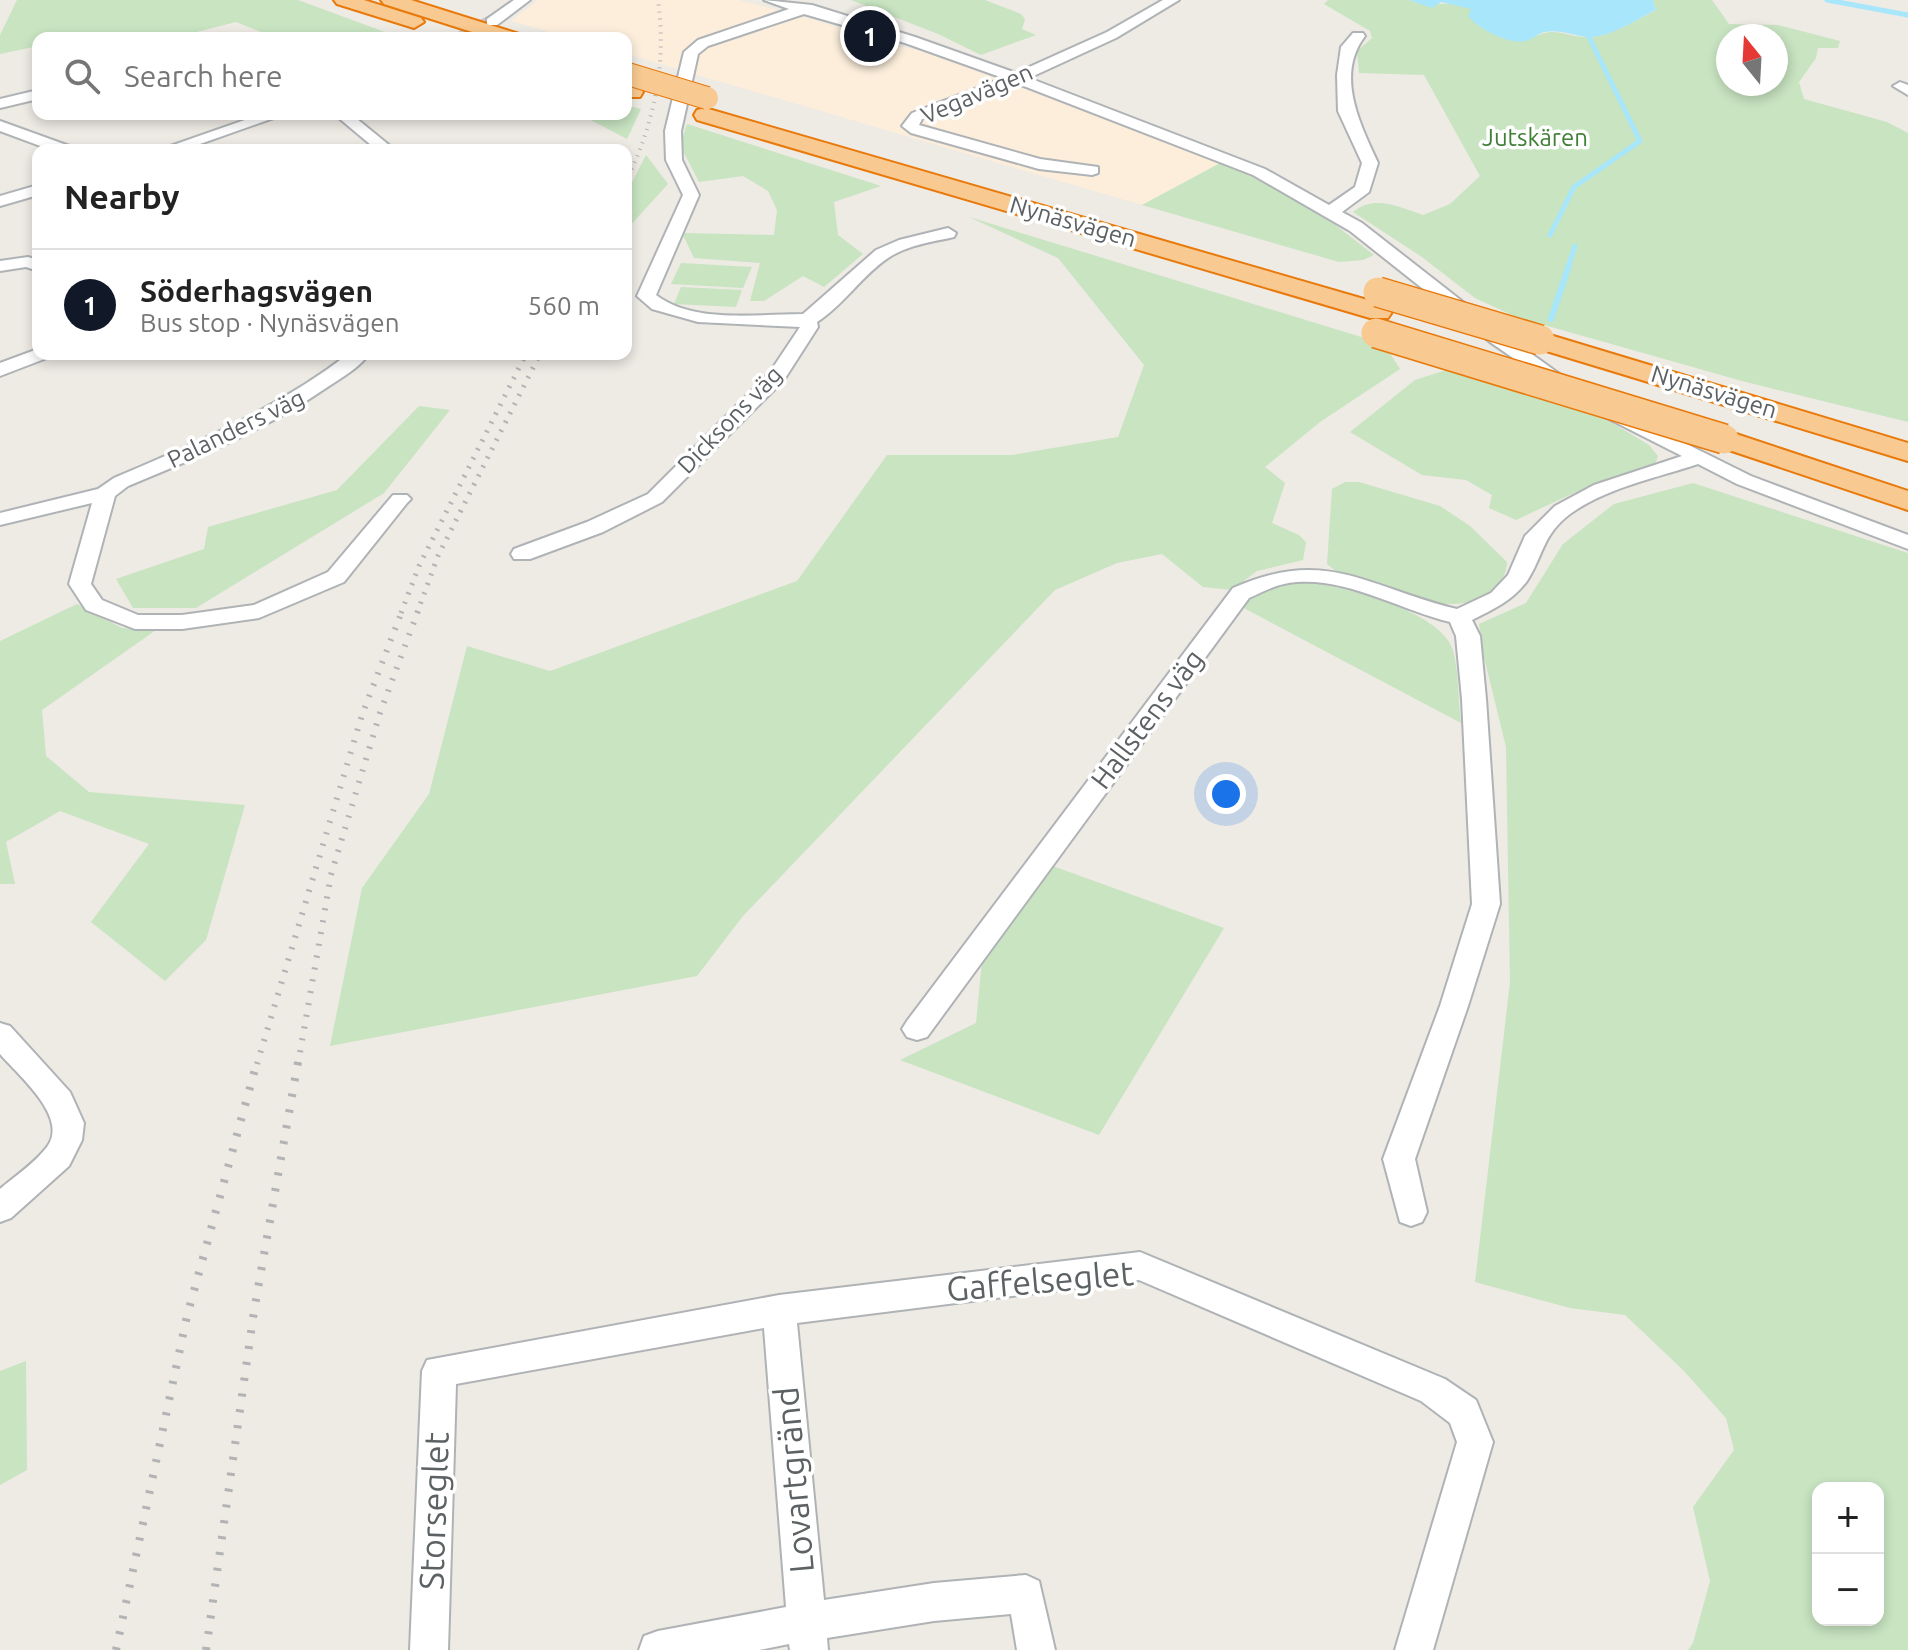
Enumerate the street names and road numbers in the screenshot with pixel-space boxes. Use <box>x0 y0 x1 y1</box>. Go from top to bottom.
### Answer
street label: Vegavägen <box>917 58 1037 129</box>
street label: Nynäsvägen <box>1007 191 1139 252</box>
street label: Nynäsvägen <box>1648 360 1780 423</box>
street label: Dicksons väg <box>672 361 787 479</box>
street label: Palanders väg <box>163 384 309 473</box>
street label: Hallstens väg <box>1084 643 1209 794</box>
street label: Gaffelseglet <box>945 1253 1135 1307</box>
street label: Lovartgränd <box>766 1386 820 1575</box>
street label: Storseglet <box>411 1431 455 1591</box>

